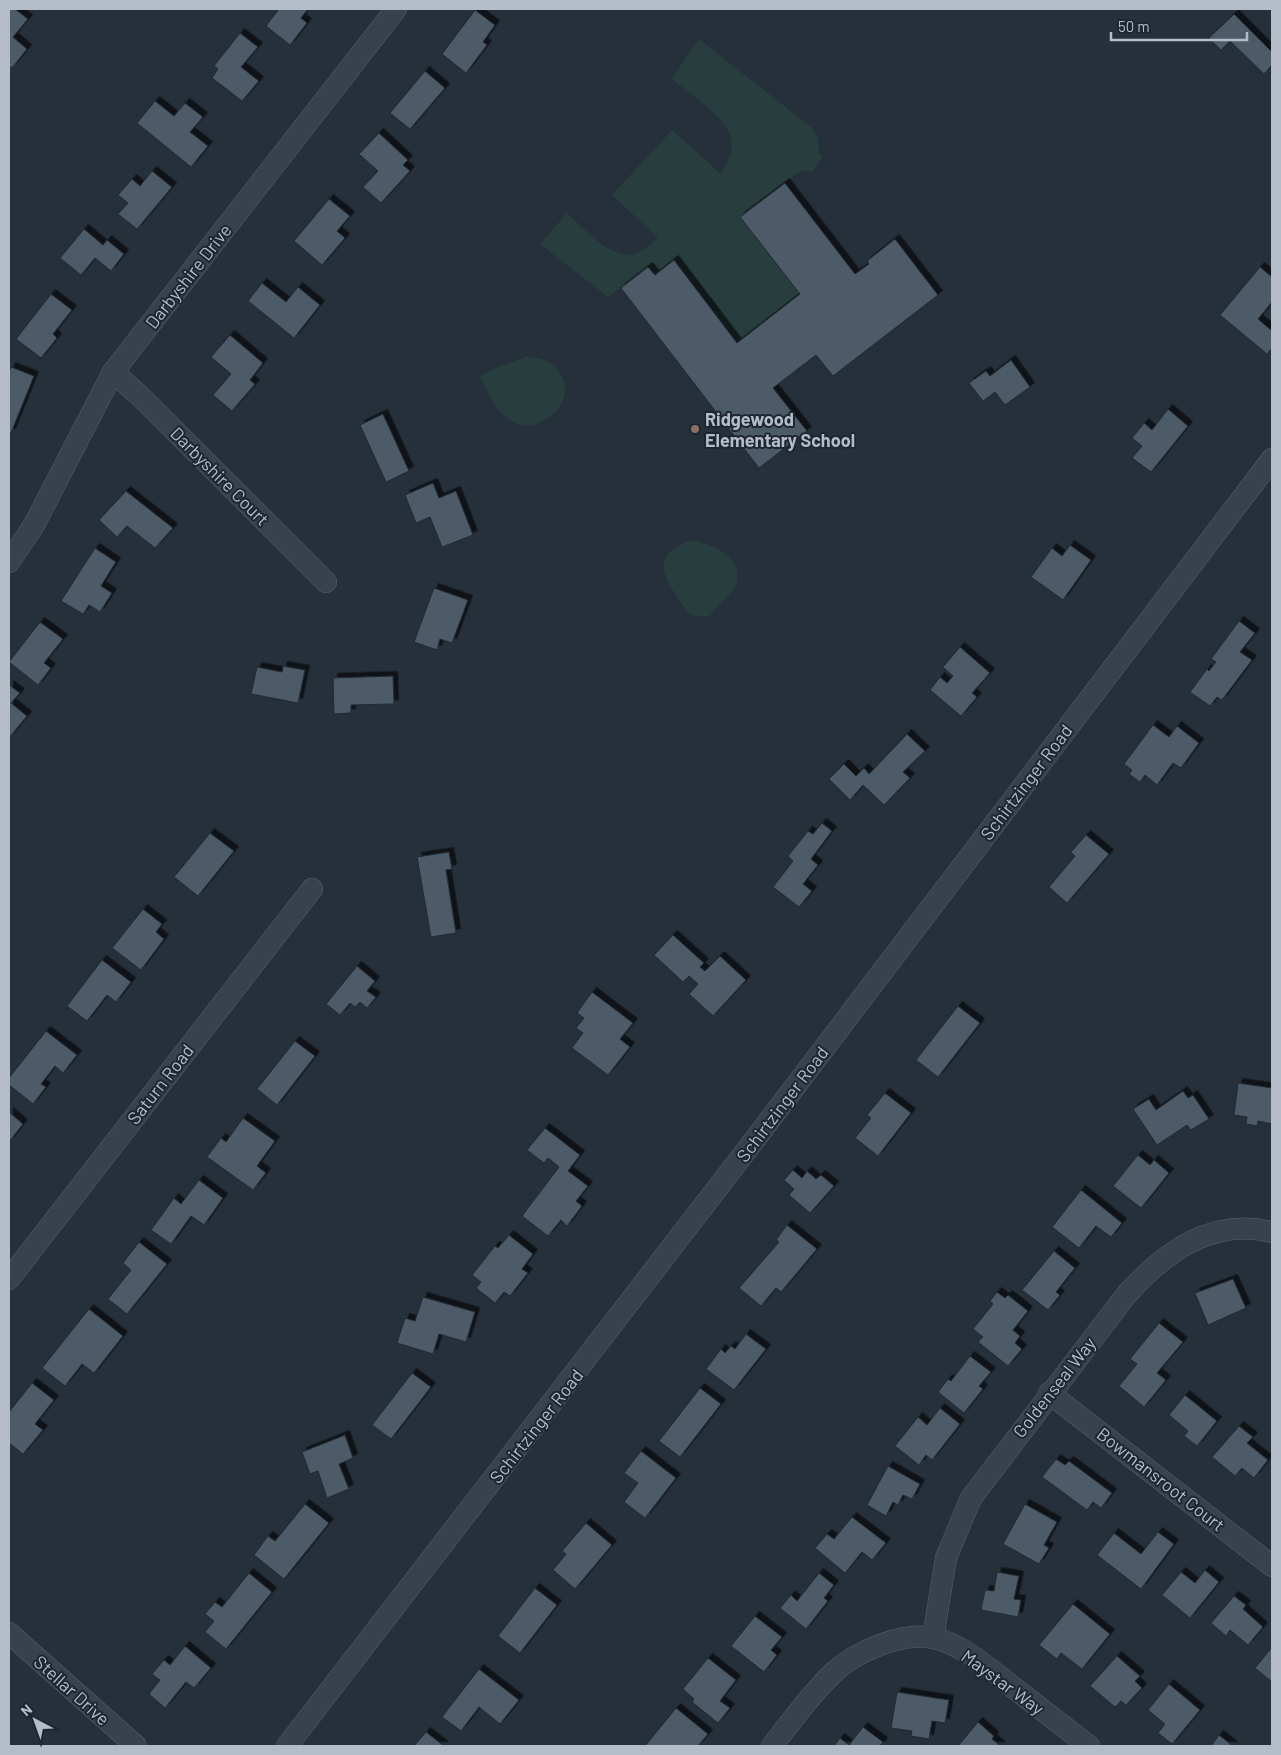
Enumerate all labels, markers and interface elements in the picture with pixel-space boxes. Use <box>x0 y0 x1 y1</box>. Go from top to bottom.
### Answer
scale bar <box>1111 10 1247 42</box>
text: 50 m <box>1118 17 1150 35</box>
street label: Darbyshire Drive <box>140 219 236 333</box>
place label: Ridgewood Elementary School <box>705 408 855 451</box>
street label: Darbyshire Court <box>166 422 274 530</box>
marker: Ridgewood Elementary School <box>689 423 701 435</box>
street label: Schirtzinger Road <box>975 720 1077 844</box>
street label: Saturn Road <box>122 1040 198 1128</box>
street label: Schirtzinger Road <box>731 1042 833 1166</box>
street label: Goldenseal Way <box>1008 1332 1100 1442</box>
street label: Schirtzinger Road <box>485 1364 587 1488</box>
street label: Bowmansroot Court <box>1093 1422 1229 1536</box>
street label: Maystar Way <box>957 1645 1049 1719</box>
street label: Stellar Drive <box>30 1650 114 1730</box>
north arrow <box>10 1695 60 1745</box>
text: N <box>17 1700 35 1719</box>

